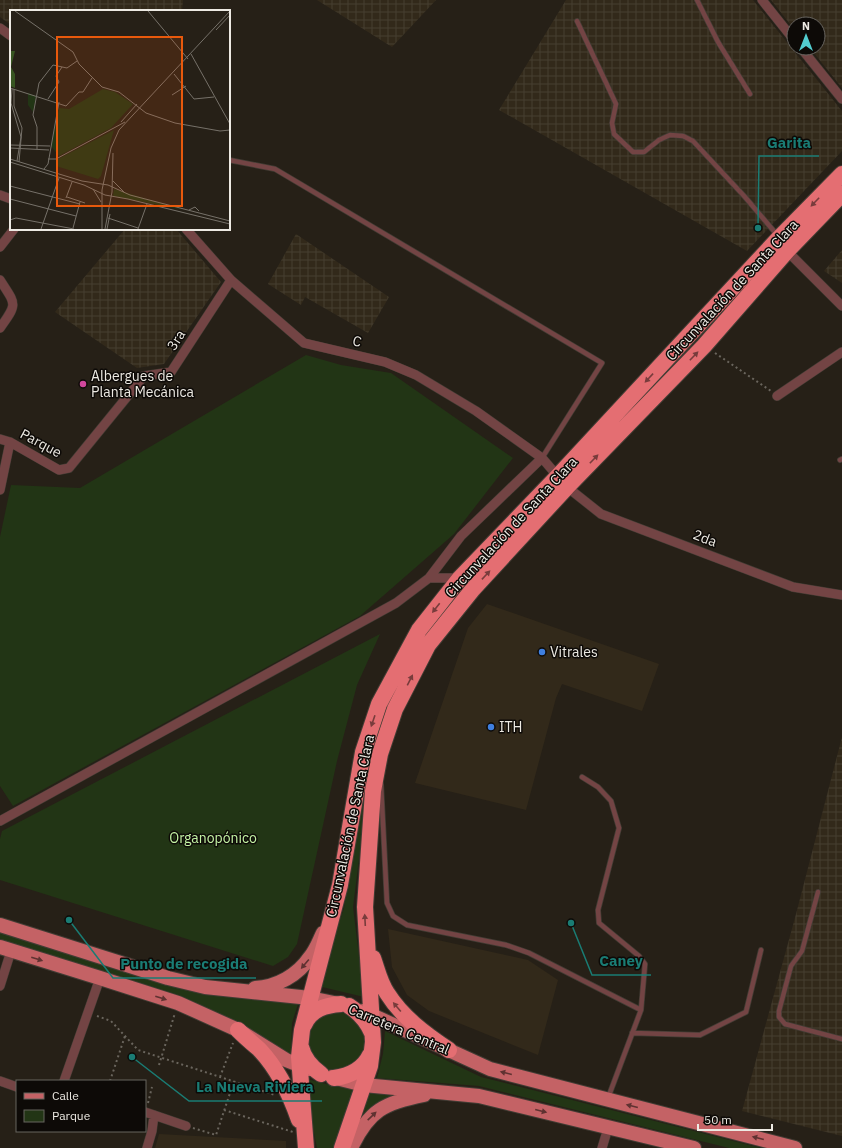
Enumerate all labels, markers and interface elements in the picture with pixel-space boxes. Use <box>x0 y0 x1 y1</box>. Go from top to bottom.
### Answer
inset map <box>10 10 230 230</box>
north arrow <box>786 16 826 56</box>
text: N <box>802 19 810 33</box>
callout: Garita <box>759 129 819 156</box>
text: Garita <box>767 133 811 152</box>
one-way arrow <box>810 197 820 207</box>
street label: Circunvalación de Santa Clara <box>662 215 802 364</box>
street label: 3ra <box>163 326 190 354</box>
street label: C <box>351 331 364 351</box>
one-way arrow <box>689 351 699 361</box>
place label: Albergues de Planta Mecánica <box>91 367 194 401</box>
one-way arrow <box>644 373 654 383</box>
marker: Albergues de Planta Mecánica <box>78 379 88 389</box>
street label: Parque <box>17 425 65 462</box>
street label: Circunvalación de Santa Clara <box>441 452 581 601</box>
one-way arrow <box>589 454 599 464</box>
street label: 2da <box>691 525 720 551</box>
one-way arrow <box>481 570 490 579</box>
one-way arrow <box>432 602 441 613</box>
place label: Vitrales <box>550 643 598 661</box>
marker: Vitrales <box>537 647 547 657</box>
one-way arrow <box>407 674 414 686</box>
one-way arrow <box>370 715 376 727</box>
place label: ITH <box>499 718 522 736</box>
marker: ITH <box>486 722 496 732</box>
street label: Circunvalación de Santa Clara <box>322 733 378 919</box>
park label: Organopónico <box>169 829 257 847</box>
one-way arrow <box>362 914 369 926</box>
callout: Caney <box>592 948 651 975</box>
callout: Punto de recogida <box>113 951 256 978</box>
text: Caney <box>599 951 643 970</box>
text: Punto de recogida <box>120 954 248 973</box>
one-way arrow <box>32 956 44 962</box>
one-way arrow <box>300 959 309 969</box>
one-way arrow <box>156 995 168 1001</box>
street label: Carretera Central <box>346 1000 452 1058</box>
one-way arrow <box>393 1002 402 1013</box>
one-way arrow <box>500 1070 512 1076</box>
callout: La Nueva Riviera <box>189 1074 322 1101</box>
text: La Nueva Riviera <box>196 1077 314 1096</box>
legend <box>16 1080 146 1132</box>
text: Calle <box>52 1088 79 1103</box>
one-way arrow <box>625 1103 637 1109</box>
scale bar <box>698 1106 772 1132</box>
text: Parque <box>52 1108 91 1123</box>
one-way arrow <box>535 1109 547 1115</box>
one-way arrow <box>367 1111 377 1120</box>
text: 50 m <box>704 1112 732 1127</box>
one-way arrow <box>751 1135 764 1141</box>

